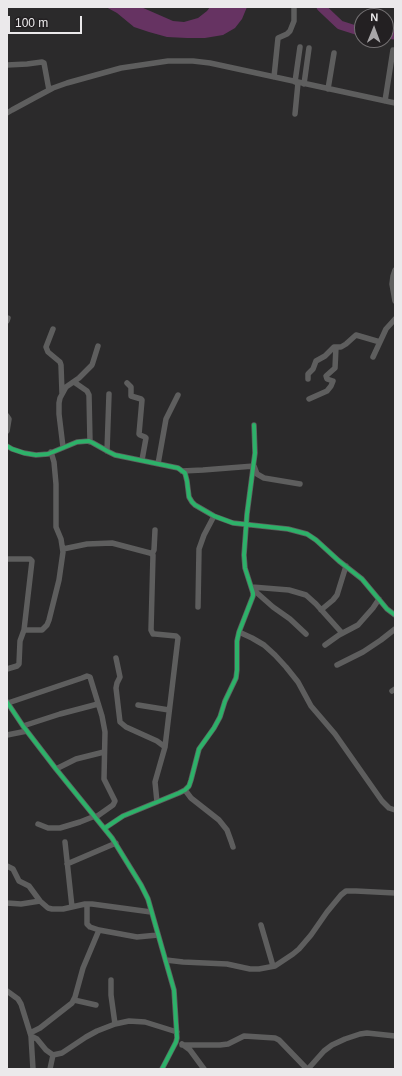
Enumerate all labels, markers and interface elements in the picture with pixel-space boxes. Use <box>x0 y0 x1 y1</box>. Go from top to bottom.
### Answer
scale bar <box>10 8 84 34</box>
north arrow <box>354 8 394 48</box>
text: N <box>370 11 378 23</box>
text: 100 m <box>15 16 48 30</box>

